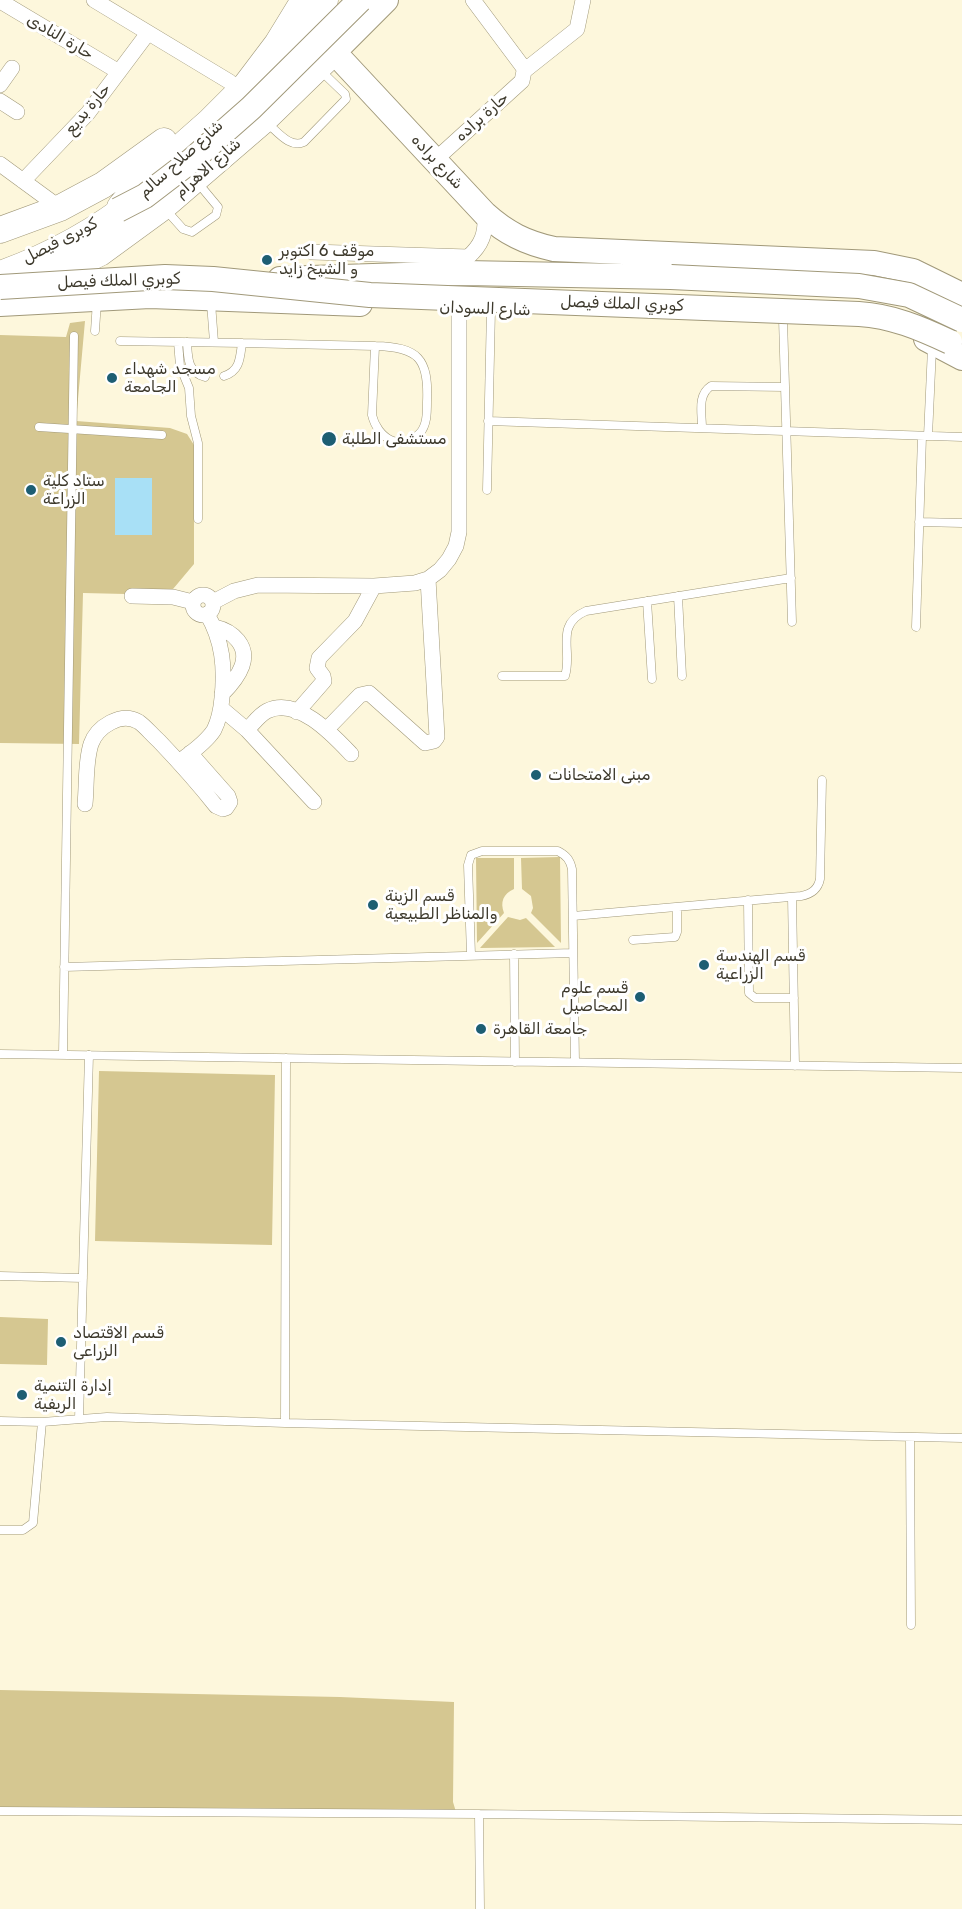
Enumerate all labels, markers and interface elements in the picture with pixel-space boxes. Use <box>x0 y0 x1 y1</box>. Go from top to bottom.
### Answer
street label: حارة النادى <box>23 10 97 64</box>
street label: حارة بديع <box>61 80 115 138</box>
street label: حارة براده <box>451 88 513 146</box>
street label: شارع صلاح سالم <box>135 116 227 202</box>
street label: شارع براده <box>407 131 467 193</box>
street label: شارع الاهرام <box>171 134 245 202</box>
street label: كوبرى فيصل <box>19 214 101 268</box>
place label: موقف 6 اكتوبر و الشيخ زايد <box>279 241 374 279</box>
marker: موقف 6 اكتوبر و الشيخ زايد <box>260 253 274 267</box>
street label: كوبري الملك فيصل <box>57 269 181 293</box>
street label: كوبري الملك فيصل <box>560 292 684 316</box>
street label: شارع السودان <box>439 298 531 320</box>
place label: مسجد شهداء الجامعة <box>124 359 216 397</box>
marker: مسجد شهداء الجامعة <box>105 371 119 385</box>
place label: مستشفى الطلبة <box>342 429 446 449</box>
marker: مستشفى الطلبة <box>320 430 338 448</box>
place label: ستاد كلية الزراعة <box>43 471 105 509</box>
marker: ستاد كلية الزراعة <box>24 483 38 497</box>
place label: مبنى الامتحانات <box>548 765 650 785</box>
marker: مبنى الامتحانات <box>529 768 543 782</box>
place label: قسم الزينة والمناظر الطبيعية <box>385 886 497 924</box>
marker: قسم الزينة والمناظر الطبيعية <box>366 898 380 912</box>
place label: قسم الهندسة الزراعية <box>716 946 805 984</box>
marker: قسم الهندسة الزراعية <box>697 958 711 972</box>
place label: قسم علوم المحاصيل <box>561 978 628 1016</box>
marker: قسم علوم المحاصيل <box>633 990 647 1004</box>
place label: جامعة القاهرة <box>493 1019 587 1039</box>
marker: جامعة القاهرة <box>474 1022 488 1036</box>
place label: قسم الاقتصاد الزراعى <box>73 1323 164 1361</box>
marker: قسم الاقتصاد الزراعى <box>54 1335 68 1349</box>
place label: إدارة التنمية الريفية <box>34 1376 112 1414</box>
marker: إدارة التنمية الريفية <box>15 1388 29 1402</box>

